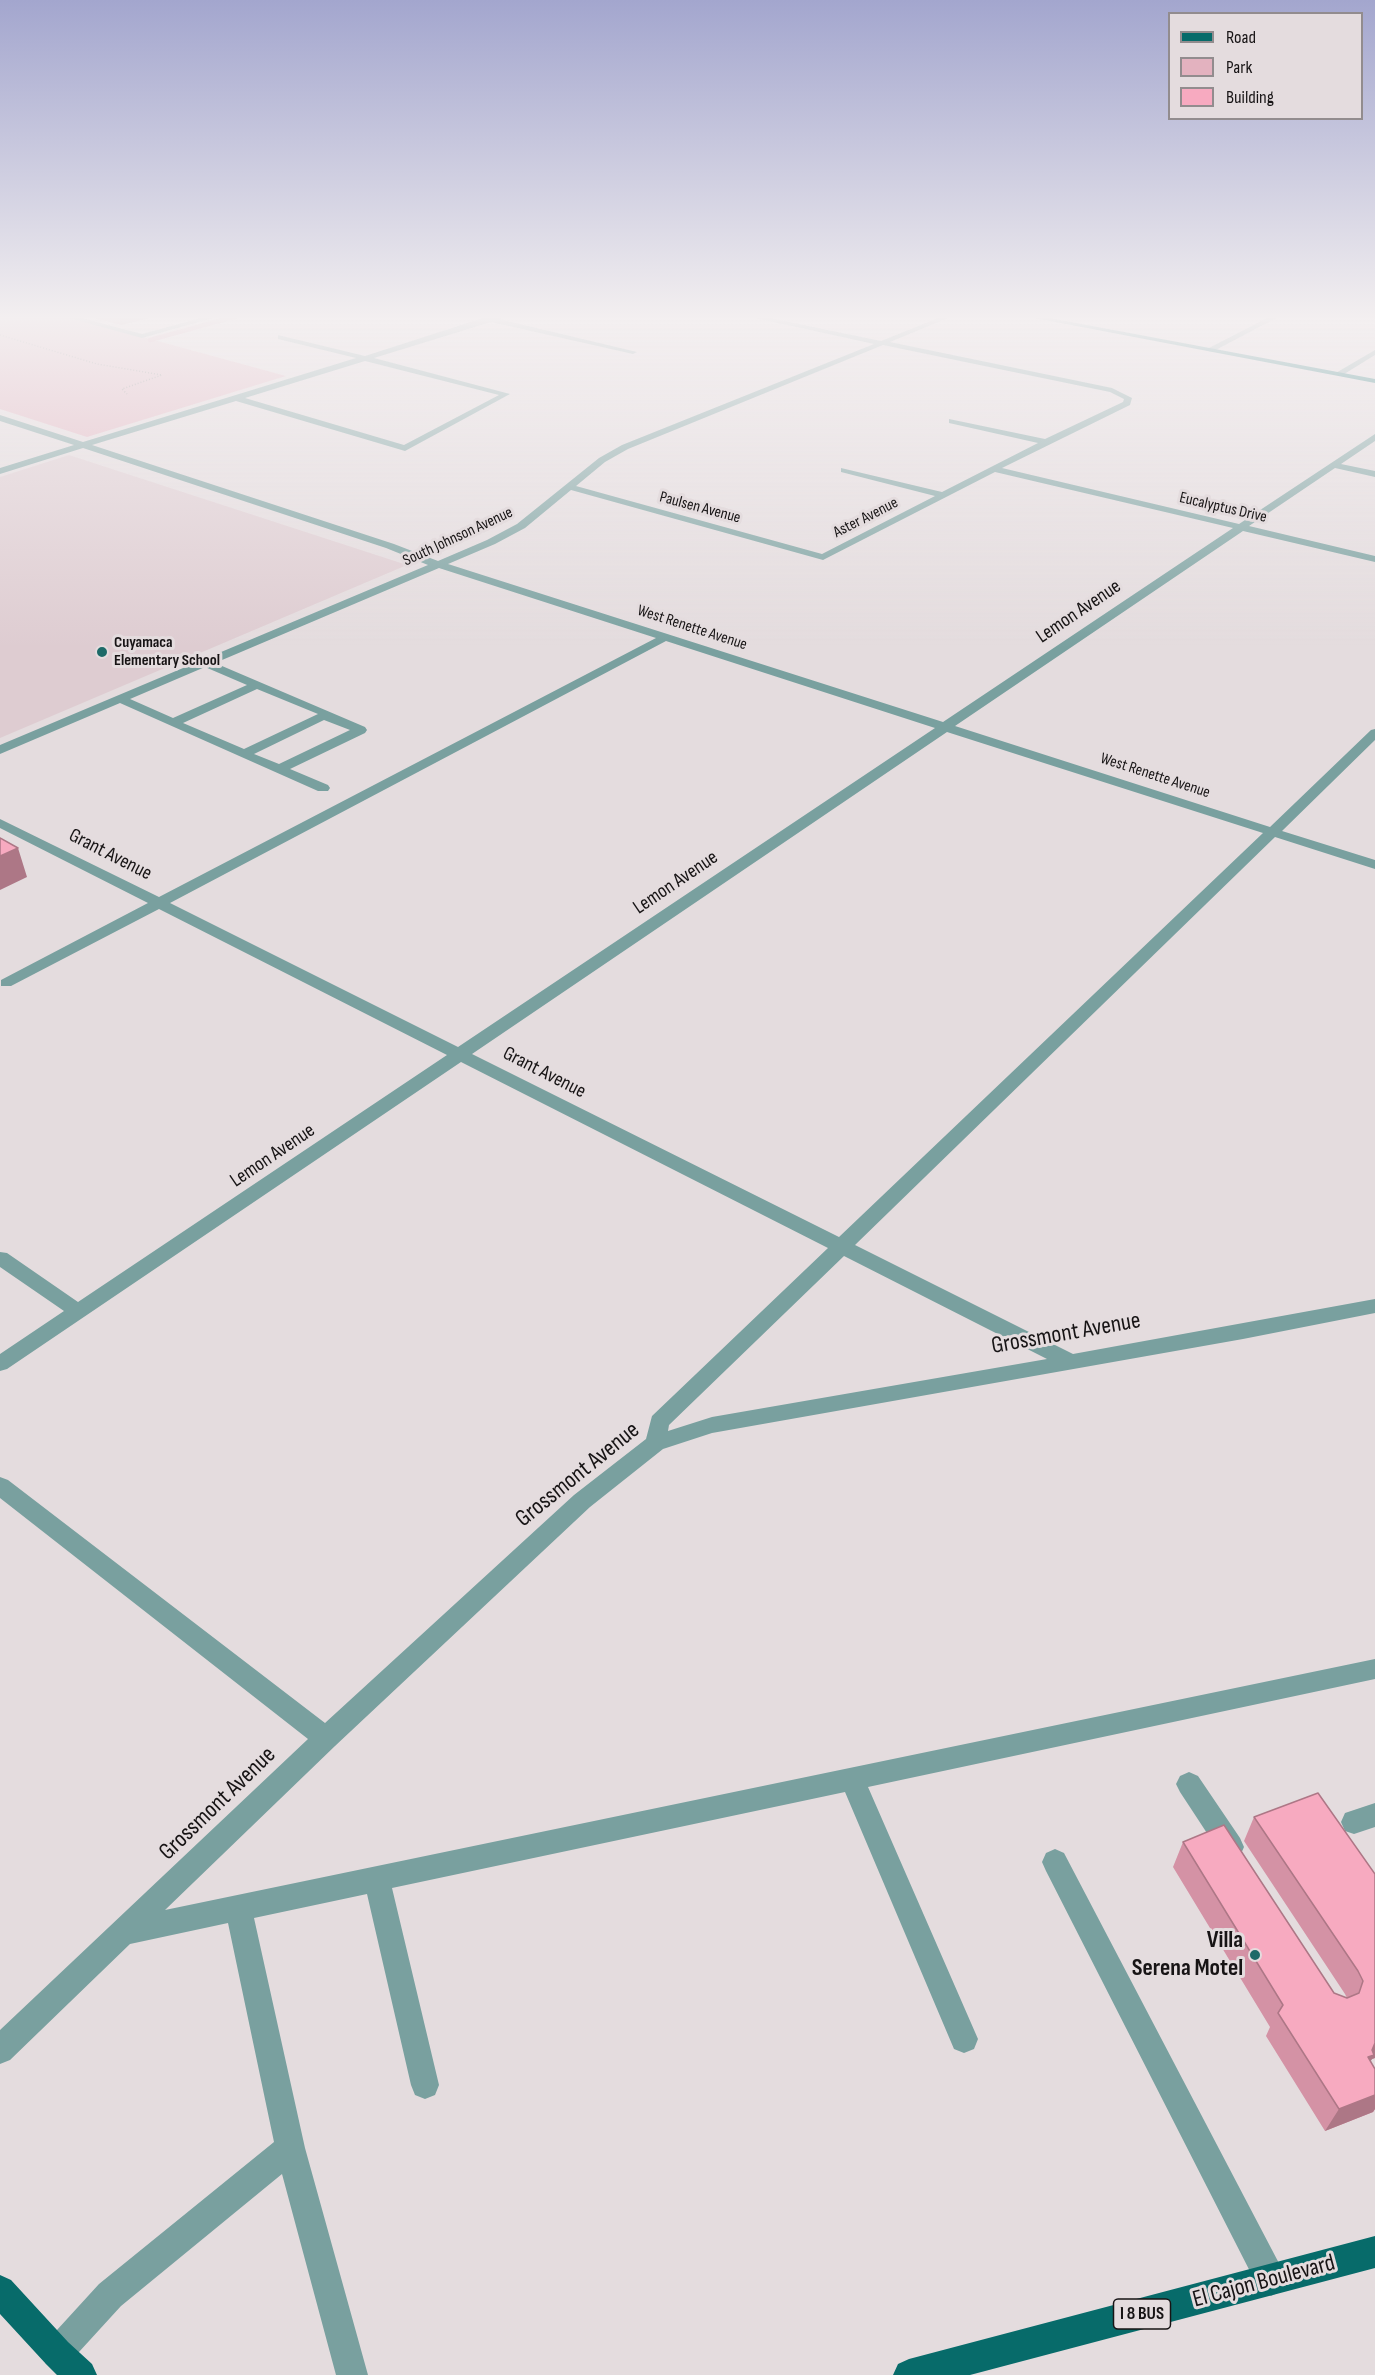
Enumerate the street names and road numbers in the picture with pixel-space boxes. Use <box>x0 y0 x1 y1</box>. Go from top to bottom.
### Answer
street label: Paulsen Avenue <box>657 488 743 528</box>
street label: Eucalyptus Drive <box>1177 489 1269 527</box>
street label: Aster Avenue <box>830 494 902 542</box>
street label: South Johnson Avenue <box>400 503 516 571</box>
street label: Lemon Avenue <box>1032 575 1126 649</box>
street label: West Renette Avenue <box>635 601 749 655</box>
street label: West Renette Avenue <box>1098 749 1212 803</box>
street label: Grant Avenue <box>64 824 156 886</box>
street label: Lemon Avenue <box>629 846 723 920</box>
street label: Grant Avenue <box>498 1042 590 1104</box>
street label: Lemon Avenue <box>226 1119 320 1193</box>
street label: Grossmont Avenue <box>989 1307 1143 1361</box>
street label: Grossmont Avenue <box>510 1416 646 1534</box>
street label: Grossmont Avenue <box>154 1741 282 1867</box>
street label: El Cajon Boulevard <box>1190 2249 1338 2315</box>
road number: I 8 BUS <box>1114 2299 1170 2329</box>

